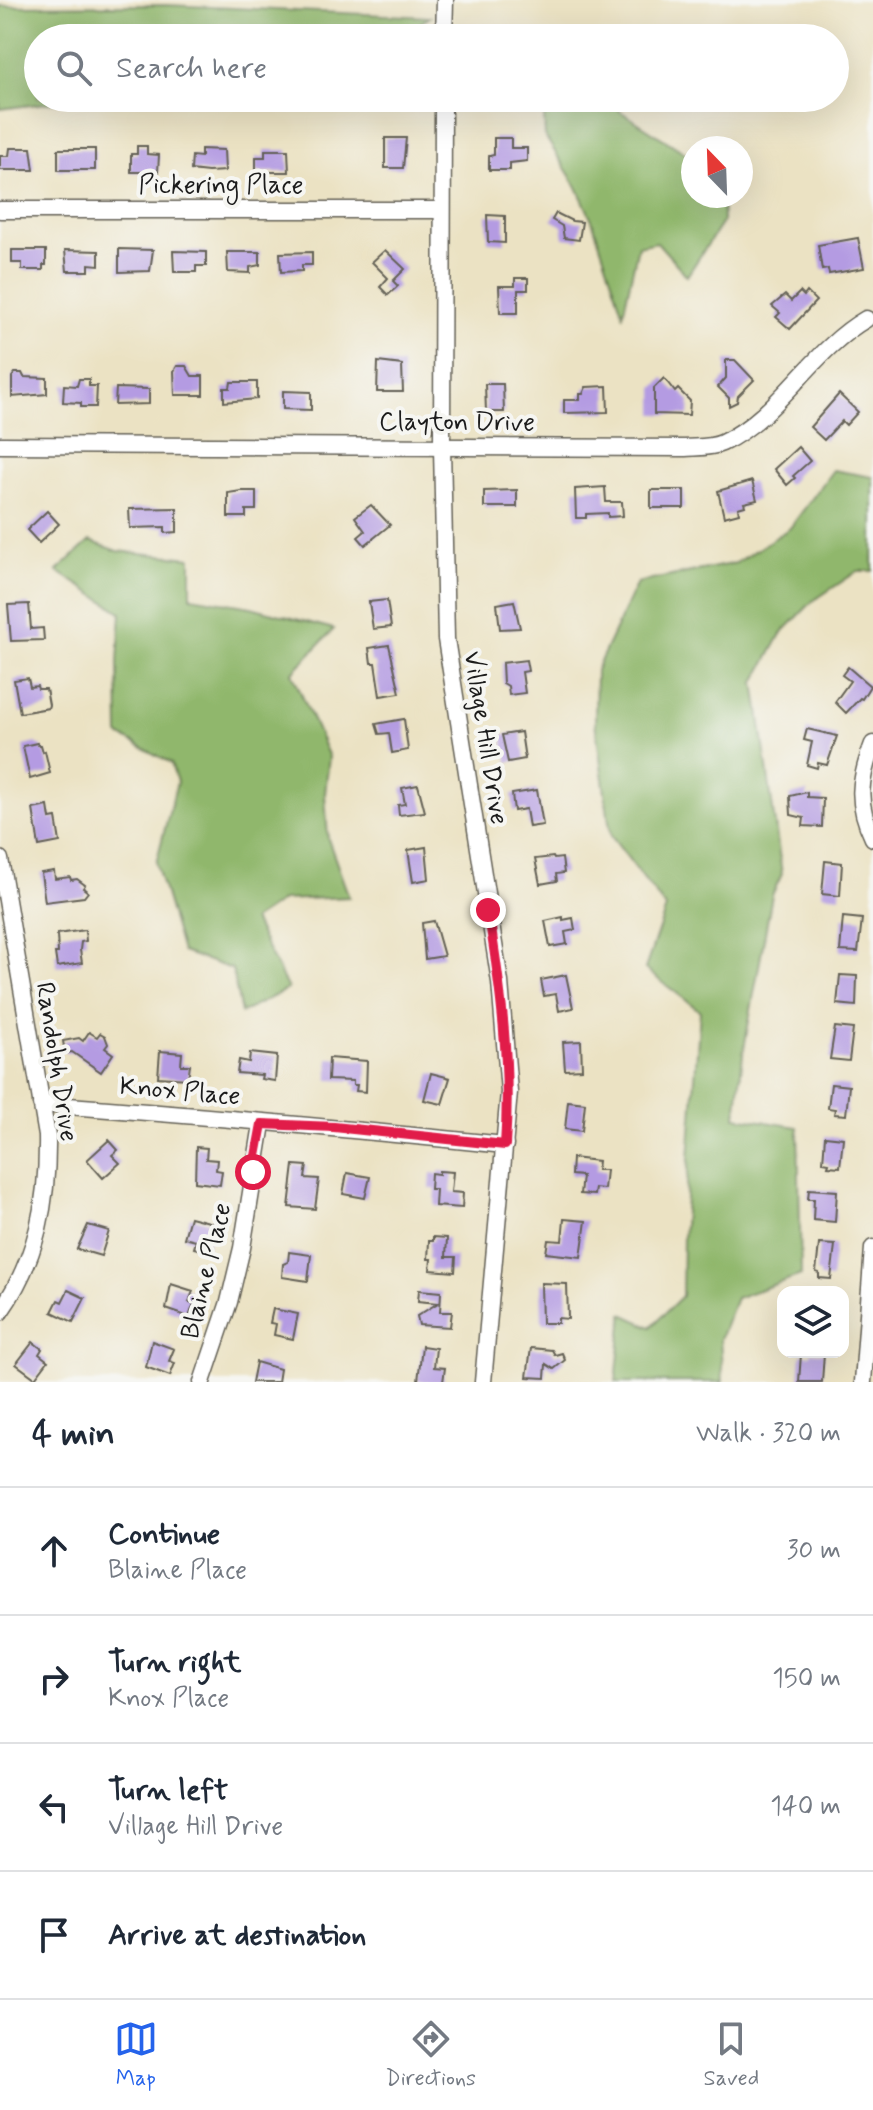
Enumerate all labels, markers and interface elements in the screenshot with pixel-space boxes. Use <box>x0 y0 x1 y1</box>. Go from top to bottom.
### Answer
search box <box>24 24 849 112</box>
icon: search <box>52 46 96 90</box>
text: Search here <box>116 49 267 88</box>
north arrow <box>681 136 753 208</box>
street label: Pickering Place <box>139 169 303 205</box>
street label: Clayton Drive <box>379 406 535 440</box>
street label: Village Hill Drive <box>455 649 515 827</box>
route end <box>470 892 506 928</box>
street label: Randolph Drive <box>27 980 85 1144</box>
street label: Knox Place <box>118 1070 242 1114</box>
route start <box>235 1154 271 1190</box>
street label: Blaine Place <box>174 1199 240 1343</box>
map controls <box>777 1286 849 1358</box>
button: layers <box>777 1286 849 1358</box>
text: 4 min <box>32 1412 115 1457</box>
text: Walk · 320 m <box>696 1417 841 1451</box>
text: Continue <box>108 1515 220 1554</box>
icon: ahead <box>32 1529 76 1573</box>
text: 30 m <box>787 1534 841 1568</box>
text: Blaine Place <box>108 1554 247 1588</box>
text: Turn right <box>108 1643 241 1682</box>
icon: right <box>32 1657 76 1701</box>
text: 150 m <box>772 1662 841 1696</box>
text: Knox Place <box>108 1682 229 1716</box>
text: Turn left <box>108 1771 228 1810</box>
icon: left <box>32 1785 76 1829</box>
text: 140 m <box>770 1790 841 1824</box>
text: Village Hill Drive <box>108 1810 283 1844</box>
icon: arrive <box>32 1913 76 1957</box>
text: Arrive at destination <box>108 1916 366 1955</box>
tab: Map <box>114 2017 158 2093</box>
tab: Directions <box>385 2017 476 2093</box>
tab: Saved <box>704 2017 759 2093</box>

